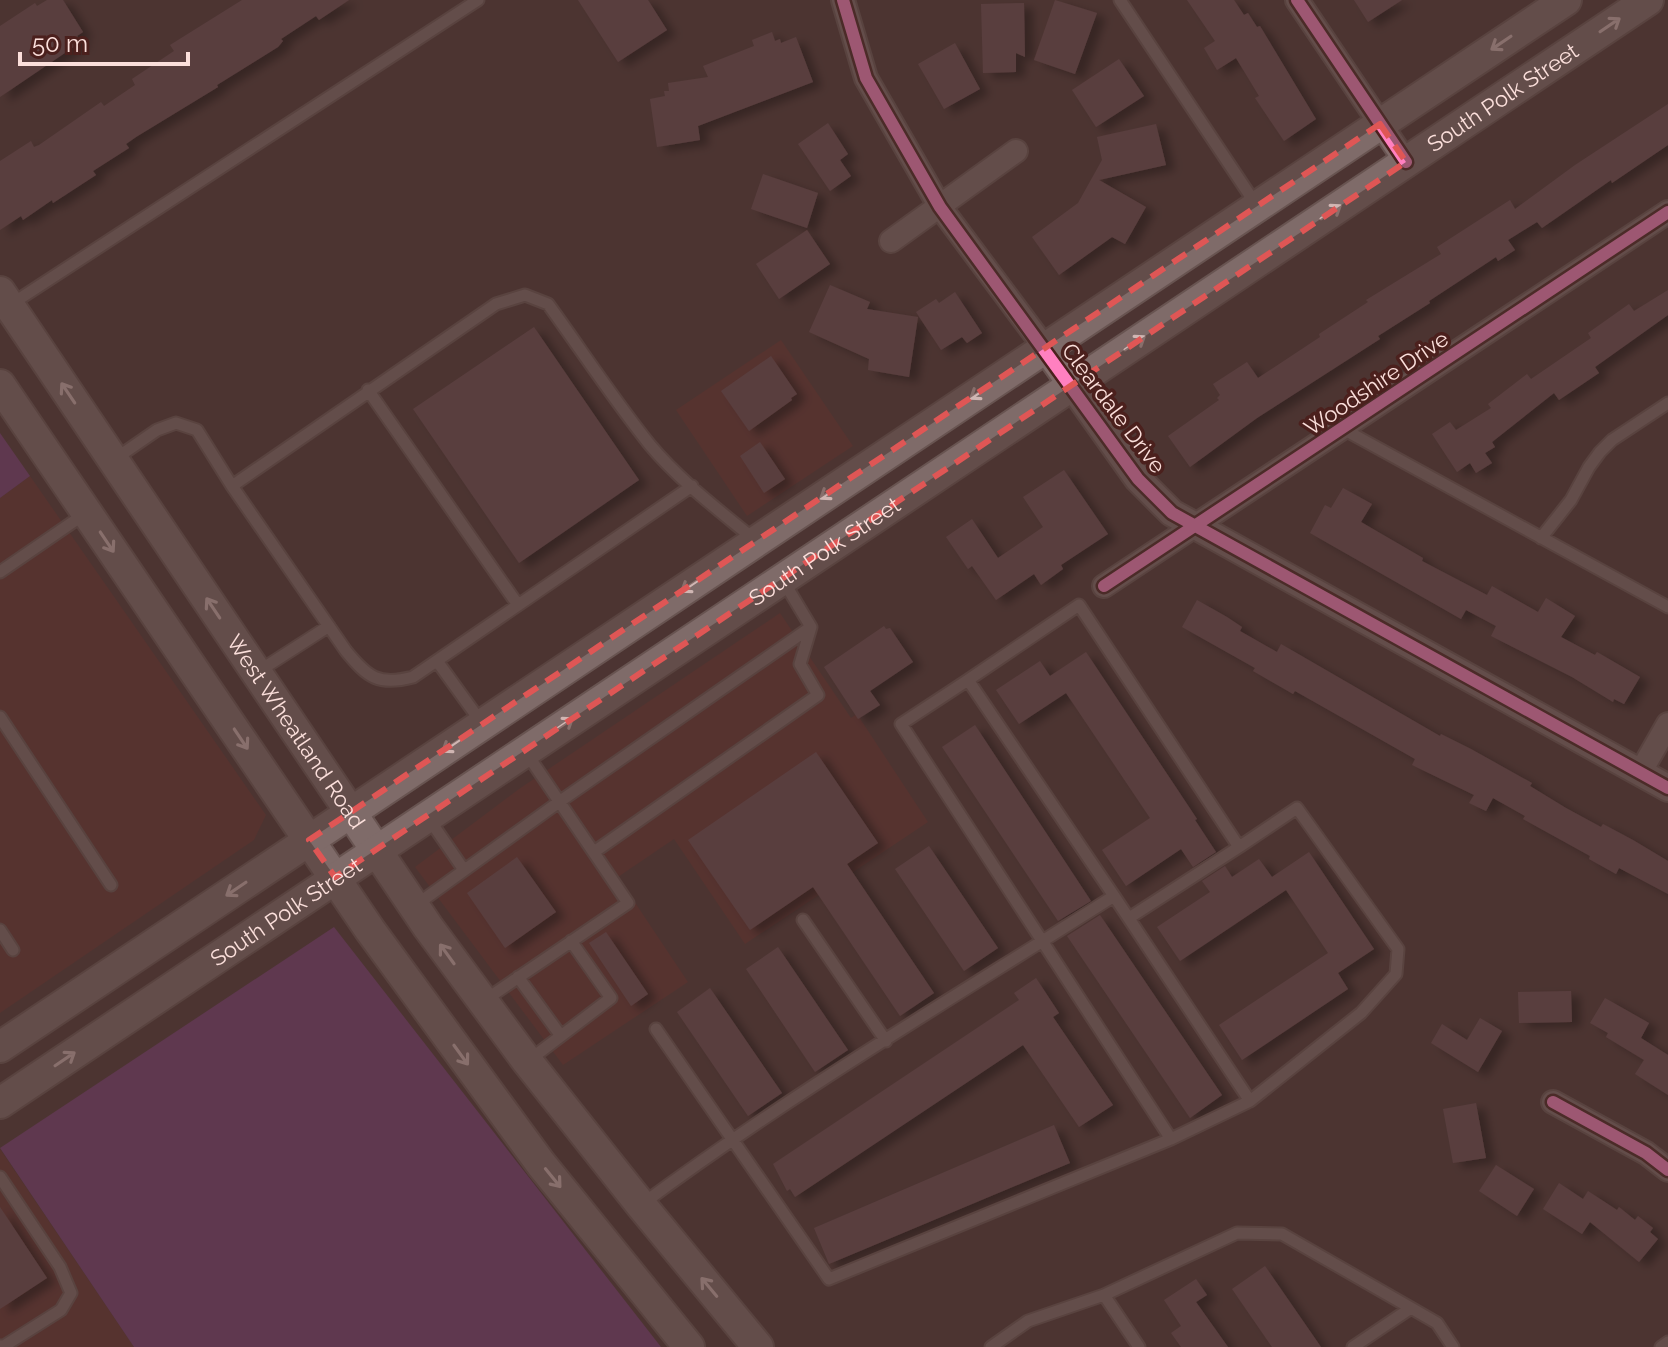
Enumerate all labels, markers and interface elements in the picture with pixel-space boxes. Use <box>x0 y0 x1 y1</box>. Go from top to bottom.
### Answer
scale bar <box>20 16 188 66</box>
one-way arrow <box>1599 17 1621 33</box>
text: 50 m <box>32 29 88 58</box>
one-way arrow <box>1491 35 1513 52</box>
street label: South Polk Street <box>1422 37 1584 157</box>
one-way arrow <box>1319 204 1341 220</box>
street label: Woodshire Drive <box>1299 325 1453 441</box>
one-way arrow <box>1123 334 1145 351</box>
street label: Cleardale Drive <box>1057 338 1171 478</box>
one-way arrow <box>60 382 76 404</box>
one-way arrow <box>969 384 991 400</box>
one-way arrow <box>819 484 841 500</box>
street label: South Polk Street <box>744 491 905 611</box>
one-way arrow <box>99 531 115 553</box>
one-way arrow <box>681 577 703 593</box>
one-way arrow <box>205 598 221 620</box>
street label: West Wheatland Road <box>222 630 371 833</box>
one-way arrow <box>551 717 573 733</box>
one-way arrow <box>233 728 249 750</box>
one-way arrow <box>441 737 463 753</box>
street label: South Polk Street <box>205 851 367 971</box>
one-way arrow <box>225 881 247 898</box>
one-way arrow <box>439 944 456 965</box>
one-way arrow <box>453 1043 469 1065</box>
one-way arrow <box>53 1051 75 1068</box>
one-way arrow <box>544 1167 561 1188</box>
one-way arrow <box>700 1277 718 1298</box>

